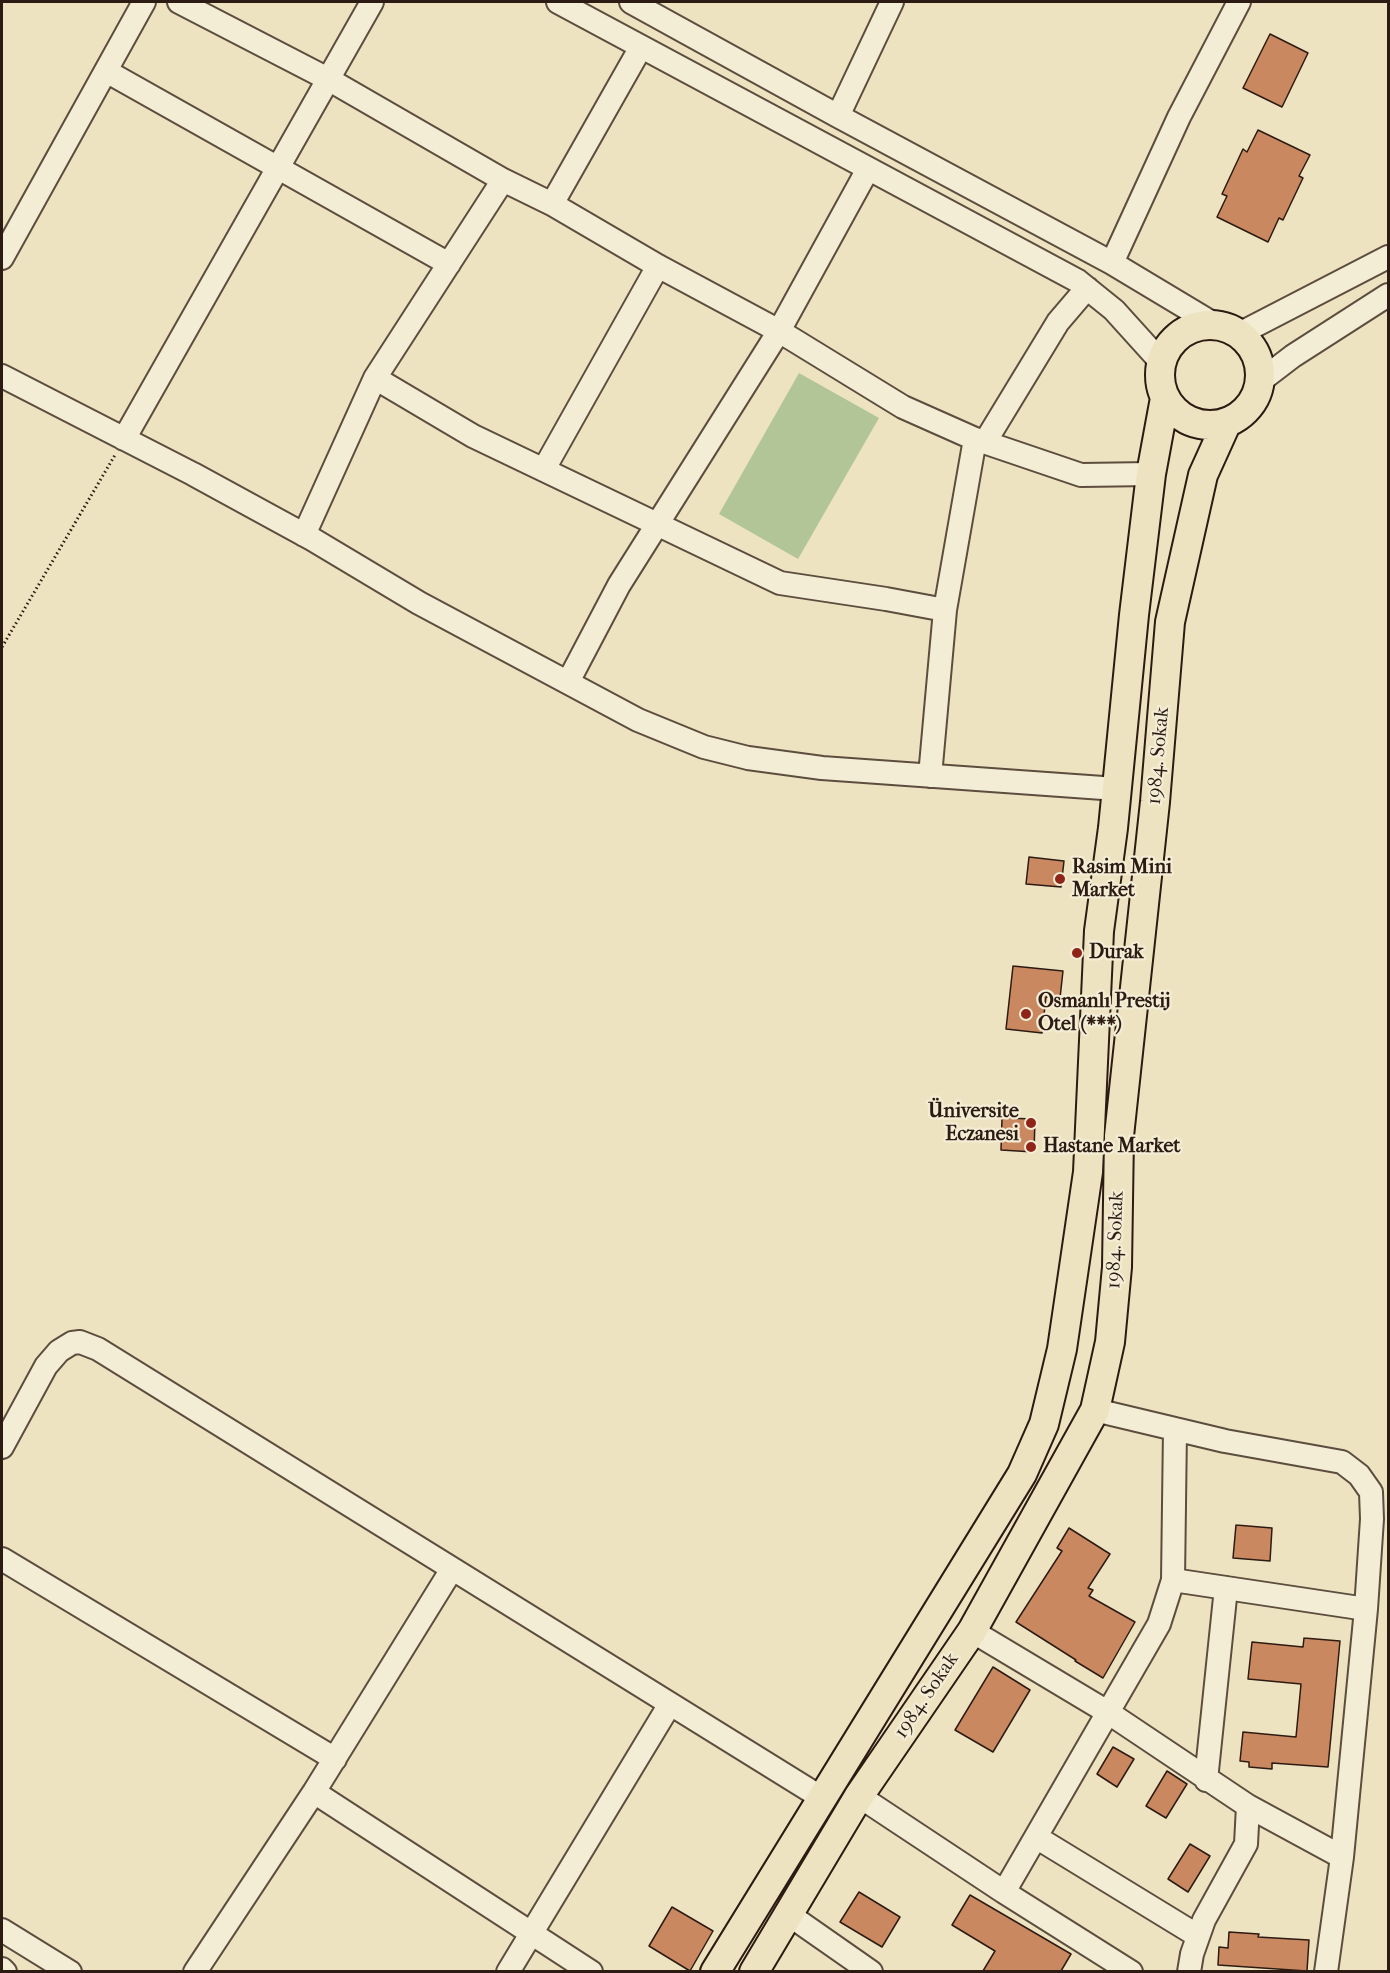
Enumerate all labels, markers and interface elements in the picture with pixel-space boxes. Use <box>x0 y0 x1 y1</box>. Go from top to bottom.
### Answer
street label: 1984. Sokak <box>1143 706 1175 806</box>
place label: Rasim Mini Market <box>1072 856 1172 903</box>
marker: Rasim Mini Market <box>1053 872 1067 886</box>
place label: Durak <box>1089 941 1144 965</box>
marker: Durak <box>1070 946 1084 960</box>
place label: Osmanlı Prestij Otel (***) <box>1038 990 1170 1037</box>
marker: Osmanlı Prestij Otel (***) <box>1019 1007 1033 1021</box>
place label: Üniversite Eczanesi <box>928 1100 1019 1147</box>
marker: Üniversite Eczanesi <box>1024 1116 1038 1130</box>
place label: Hastane Market <box>1043 1135 1180 1159</box>
marker: Hastane Market <box>1024 1140 1038 1154</box>
street label: 1984. Sokak <box>1102 1191 1130 1289</box>
street label: 1984. Sokak <box>890 1649 964 1743</box>

